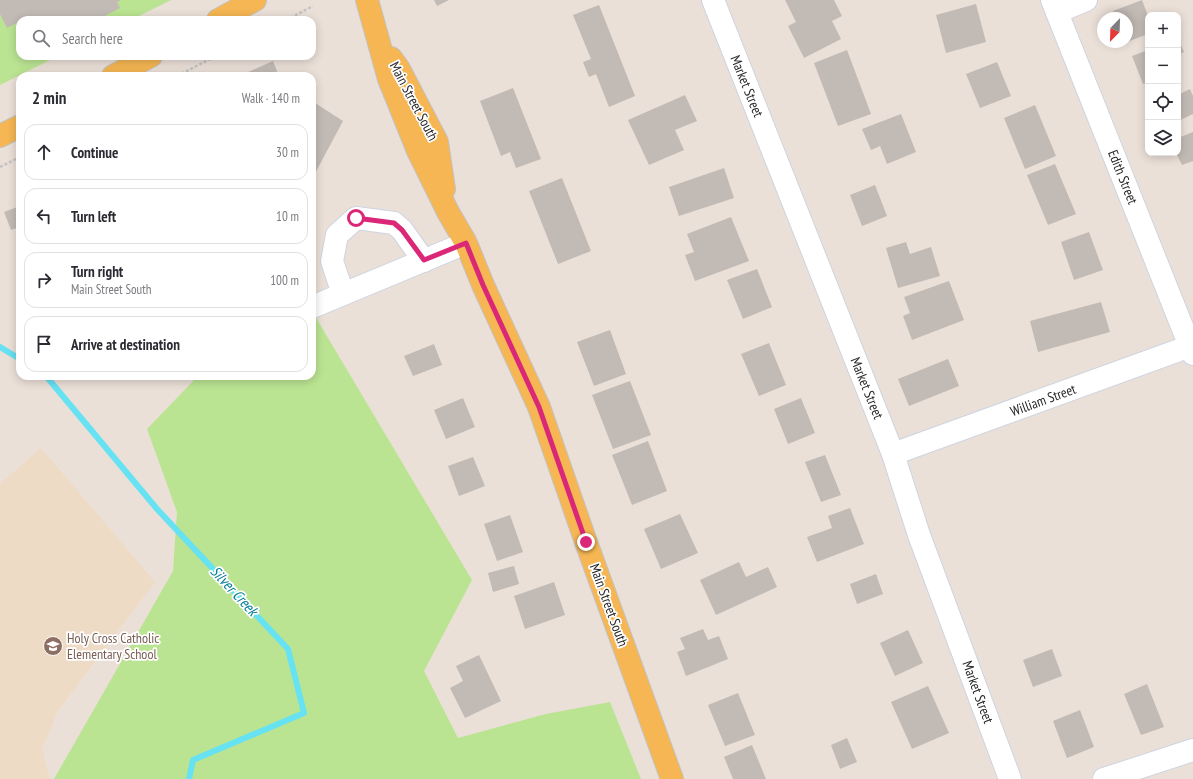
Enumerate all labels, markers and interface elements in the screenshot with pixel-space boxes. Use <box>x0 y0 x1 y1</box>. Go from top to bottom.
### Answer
north arrow <box>1097 12 1133 48</box>
map controls <box>1145 12 1181 156</box>
button: + <box>1145 12 1181 48</box>
search box <box>16 16 316 60</box>
icon: search <box>30 27 52 49</box>
text: Search here <box>62 29 123 48</box>
button: − <box>1145 48 1181 84</box>
street label: Market Street <box>726 52 768 120</box>
street label: Main Street South <box>386 58 442 144</box>
button: locate <box>1145 84 1181 120</box>
text: 2 min <box>32 87 66 109</box>
text: Walk · 140 m <box>242 90 300 107</box>
button: layers <box>1145 120 1181 156</box>
icon: ahead <box>33 141 55 163</box>
text: Continue <box>71 143 118 162</box>
text: 30 m <box>276 144 299 161</box>
street label: Edith Street <box>1104 147 1142 207</box>
icon: left <box>33 205 55 227</box>
text: Turn left <box>71 207 116 226</box>
text: 10 m <box>276 208 299 225</box>
route start <box>347 209 365 227</box>
text: Turn right <box>71 262 123 281</box>
icon: right <box>33 269 55 291</box>
text: 100 m <box>270 272 299 289</box>
text: Main Street South <box>71 281 152 298</box>
icon: arrive <box>33 333 55 355</box>
text: Arrive at destination <box>71 335 180 354</box>
street label: Market Street <box>846 354 888 422</box>
street label: William Street <box>1008 380 1078 420</box>
route end <box>577 533 595 551</box>
street label: Main Street South <box>586 561 632 649</box>
water label: Silver Creek <box>206 562 264 621</box>
place label: Holy Cross Catholic Elementary School <box>67 629 159 663</box>
school or university icon: Holy Cross Catholic Elementary School <box>42 635 64 657</box>
street label: Market Street <box>958 658 998 726</box>

